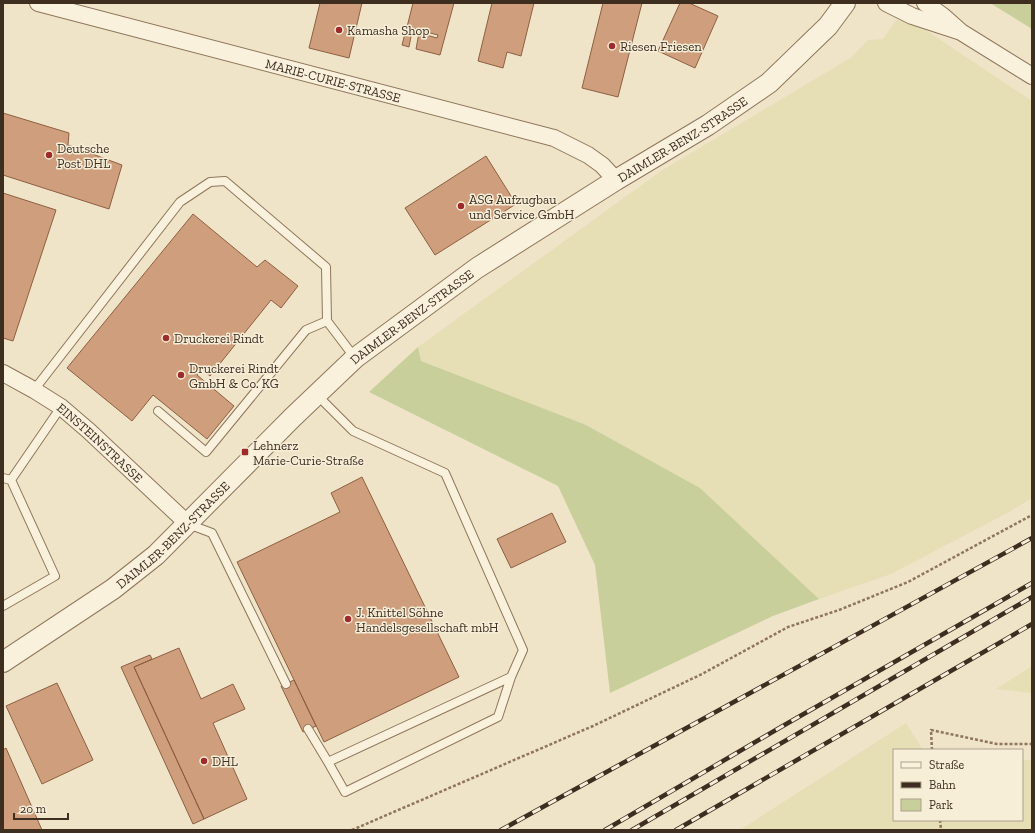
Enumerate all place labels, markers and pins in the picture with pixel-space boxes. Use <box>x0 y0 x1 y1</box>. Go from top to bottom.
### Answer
place label: Kamasha Shop <box>347 23 429 38</box>
marker: Kamasha Shop <box>334 25 344 35</box>
place label: Riesen Friesen <box>620 39 702 54</box>
marker: Riesen Friesen <box>607 41 617 51</box>
place label: Deutsche Post DHL <box>57 141 110 171</box>
marker: Deutsche Post DHL <box>44 150 54 160</box>
place label: ASG Aufzugbau und Service GmbH <box>469 192 575 222</box>
marker: ASG Aufzugbau und Service GmbH <box>456 201 466 211</box>
place label: Druckerei Rindt <box>174 331 264 346</box>
marker: Druckerei Rindt <box>161 333 171 343</box>
place label: Druckerei Rindt GmbH & Co. KG <box>189 361 279 391</box>
marker: Druckerei Rindt GmbH & Co. KG <box>176 370 186 380</box>
place label: Lehnerz Marie-Curie-Straße <box>253 438 364 468</box>
marker: Lehnerz Marie-Curie-Straße <box>240 447 250 457</box>
place label: J. Knittel Söhne Handelsgesellschaft mbH <box>356 605 499 635</box>
marker: J. Knittel Söhne Handelsgesellschaft mbH <box>343 614 353 624</box>
place label: DHL <box>212 754 238 769</box>
marker: DHL <box>199 756 209 766</box>

